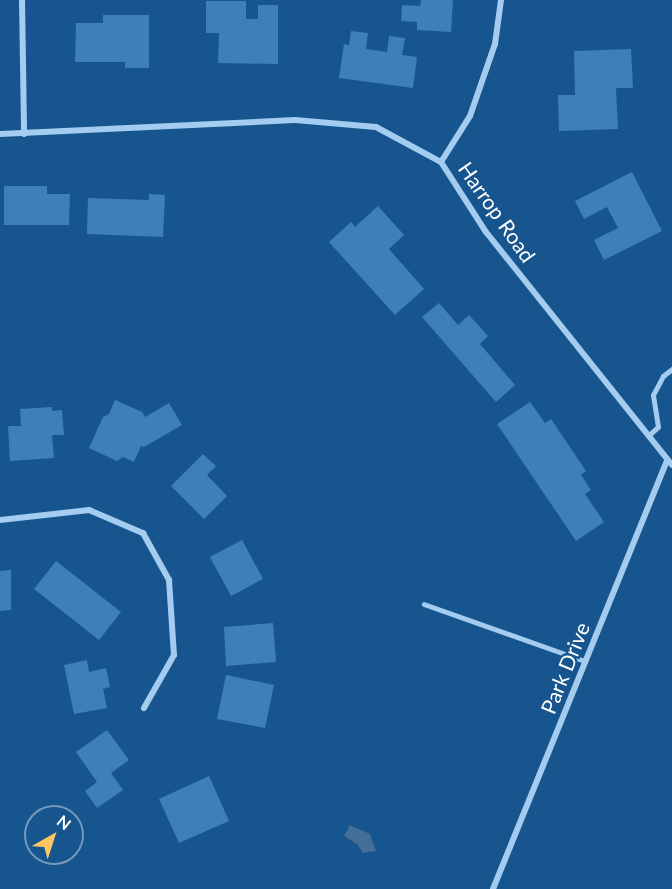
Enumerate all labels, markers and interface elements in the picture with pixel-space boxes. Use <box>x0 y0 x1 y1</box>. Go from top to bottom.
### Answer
street label: Harrop Road <box>453 157 541 267</box>
street label: Park Drive <box>535 619 595 717</box>
north arrow <box>24 805 84 865</box>
text: N <box>54 811 75 833</box>

